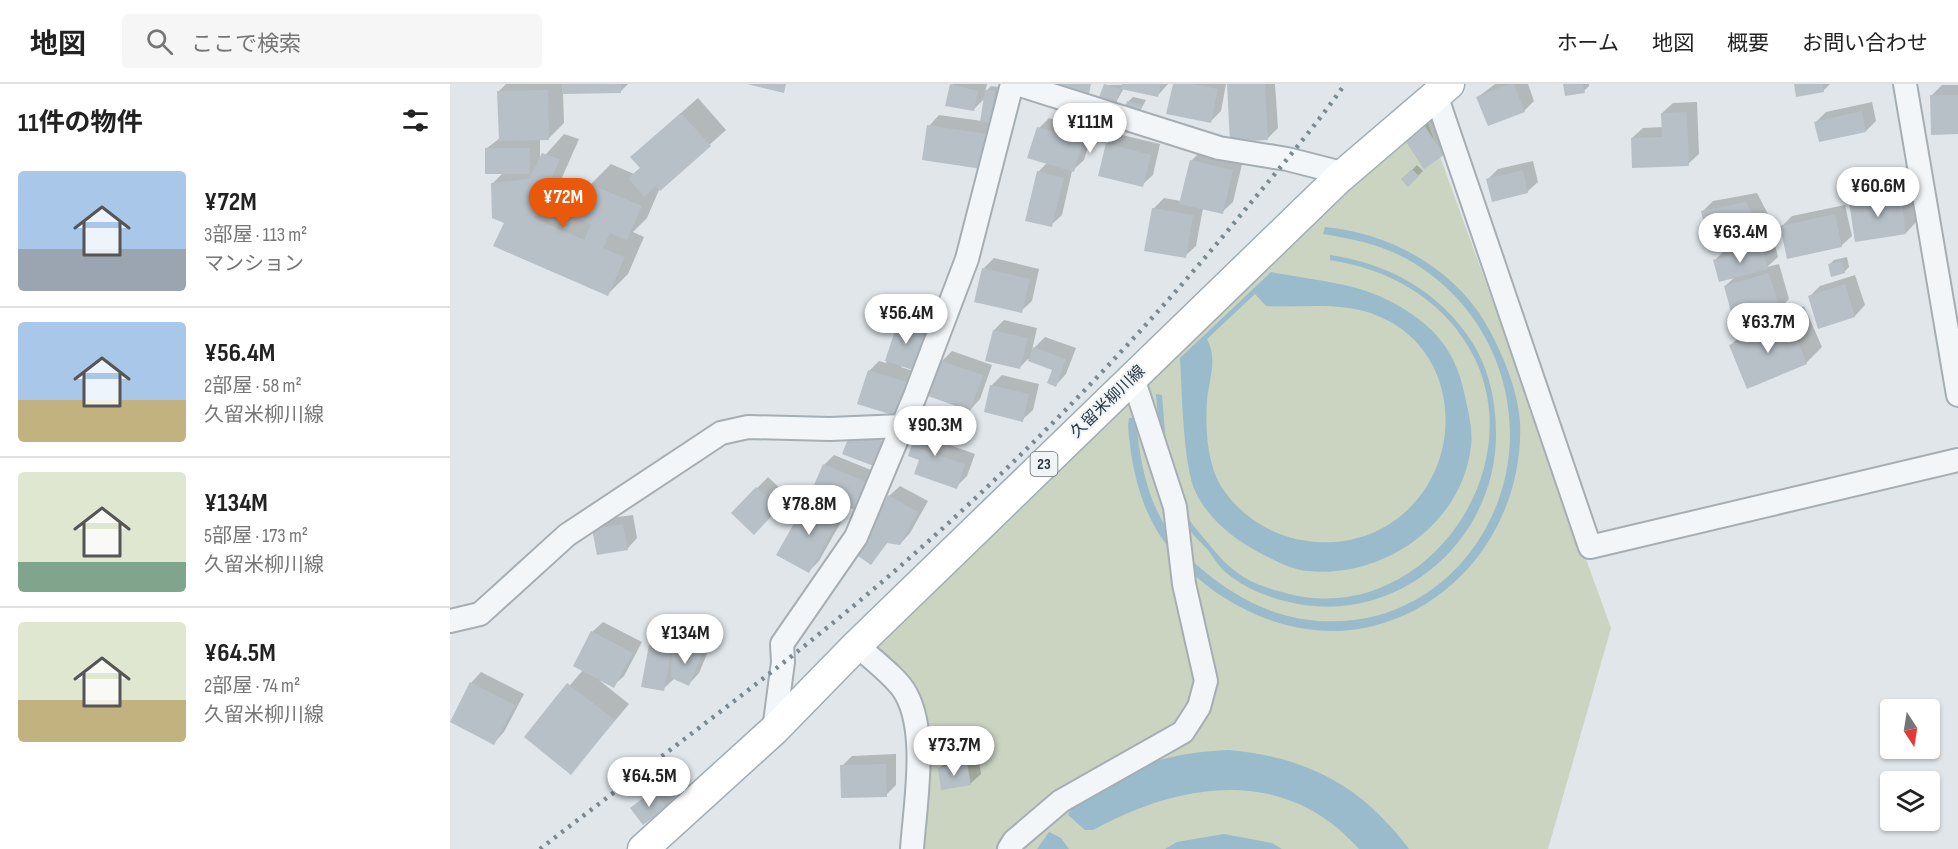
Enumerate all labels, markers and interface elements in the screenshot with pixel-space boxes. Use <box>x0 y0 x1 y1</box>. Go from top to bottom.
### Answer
search box <box>122 14 542 68</box>
icon: search <box>143 25 176 58</box>
text: 地図 <box>30 28 86 61</box>
text: ここで検索 <box>191 31 301 58</box>
text: ホーム <box>1557 31 1619 56</box>
text: 地図 <box>1652 31 1694 56</box>
text: 概要 <box>1727 31 1769 56</box>
text: お問い合わせ <box>1802 31 1928 56</box>
pin: ¥111M <box>1048 103 1132 154</box>
icon: filters <box>399 104 432 137</box>
text: 11件の物件 <box>18 108 142 139</box>
text: ¥111M <box>1067 110 1113 134</box>
pin: ¥60.6M <box>1829 167 1927 218</box>
text: ¥60.6M <box>1851 174 1905 198</box>
pin: ¥72M <box>527 178 599 229</box>
text: ¥72M <box>543 185 583 209</box>
text: ¥72M <box>204 187 257 218</box>
icon: home <box>66 195 138 267</box>
pin: ¥63.4M <box>1691 213 1789 264</box>
text: ¥63.4M <box>1712 220 1768 244</box>
text: 3部屋 · 113 m² <box>204 223 307 247</box>
text: マンション <box>204 252 304 276</box>
pin: ¥56.4M <box>857 294 955 345</box>
text: ¥56.4M <box>879 301 933 325</box>
pin: ¥63.7M <box>1719 303 1817 354</box>
text: ¥63.7M <box>1741 310 1795 334</box>
text: ¥56.4M <box>204 338 275 369</box>
icon: home <box>66 346 138 418</box>
street label: 久留米柳川線 <box>1067 362 1149 442</box>
text: 2部屋 · 58 m² <box>204 374 302 398</box>
text: 久留米柳川線 <box>204 403 324 427</box>
pin: ¥90.3M <box>886 406 984 457</box>
text: ¥90.3M <box>908 413 962 437</box>
road number: 23 <box>1030 452 1058 476</box>
pin: ¥78.8M <box>760 485 858 536</box>
text: ¥134M <box>204 488 268 519</box>
text: ¥78.8M <box>782 492 836 516</box>
icon: home <box>66 496 138 568</box>
text: 5部屋 · 173 m² <box>204 524 308 548</box>
text: 久留米柳川線 <box>204 553 324 577</box>
pin: ¥134M <box>643 614 727 665</box>
text: ¥134M <box>660 621 710 645</box>
text: ¥64.5M <box>204 638 276 669</box>
icon: home <box>66 646 138 718</box>
text: 2部屋 · 74 m² <box>204 674 300 698</box>
north arrow <box>1880 699 1940 759</box>
map controls <box>1880 699 1940 831</box>
text: 久留米柳川線 <box>204 703 324 727</box>
pin: ¥73.7M <box>905 726 1003 777</box>
text: ¥73.7M <box>927 733 981 757</box>
pin: ¥64.5M <box>600 757 698 808</box>
text: ¥64.5M <box>621 764 677 788</box>
button: layers <box>1880 771 1940 831</box>

